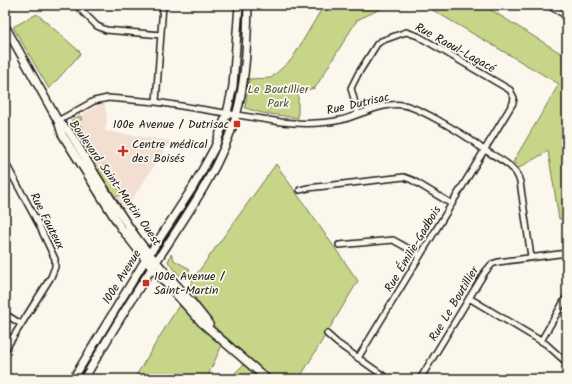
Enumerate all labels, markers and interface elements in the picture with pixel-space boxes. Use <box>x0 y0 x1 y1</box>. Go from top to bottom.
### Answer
street label: Rue Raoul-Lagacé <box>411 18 499 78</box>
park label: Le Boutillier Park <box>247 80 310 113</box>
street label: Rue Dutrisac <box>325 88 391 120</box>
place label: 100e Avenue / Dutrisac <box>113 115 229 134</box>
street label: Boulevard Saint-Martin Ouest <box>64 116 166 250</box>
marker: 100e Avenue / Dutrisac <box>232 119 242 129</box>
place label: Centre médical des Boisés <box>132 135 207 168</box>
marker: Centre médical des Boisés <box>117 145 129 157</box>
street label: Rue Fauteux <box>25 189 70 254</box>
street label: Rue Émilie-Gadbois <box>380 202 446 296</box>
street label: 100e Avenue <box>98 245 147 308</box>
street label: Rue Le Boutillier <box>424 262 484 345</box>
place label: 100e Avenue / Saint-Martin <box>154 267 225 300</box>
marker: 100e Avenue / Saint-Martin <box>141 278 151 288</box>

